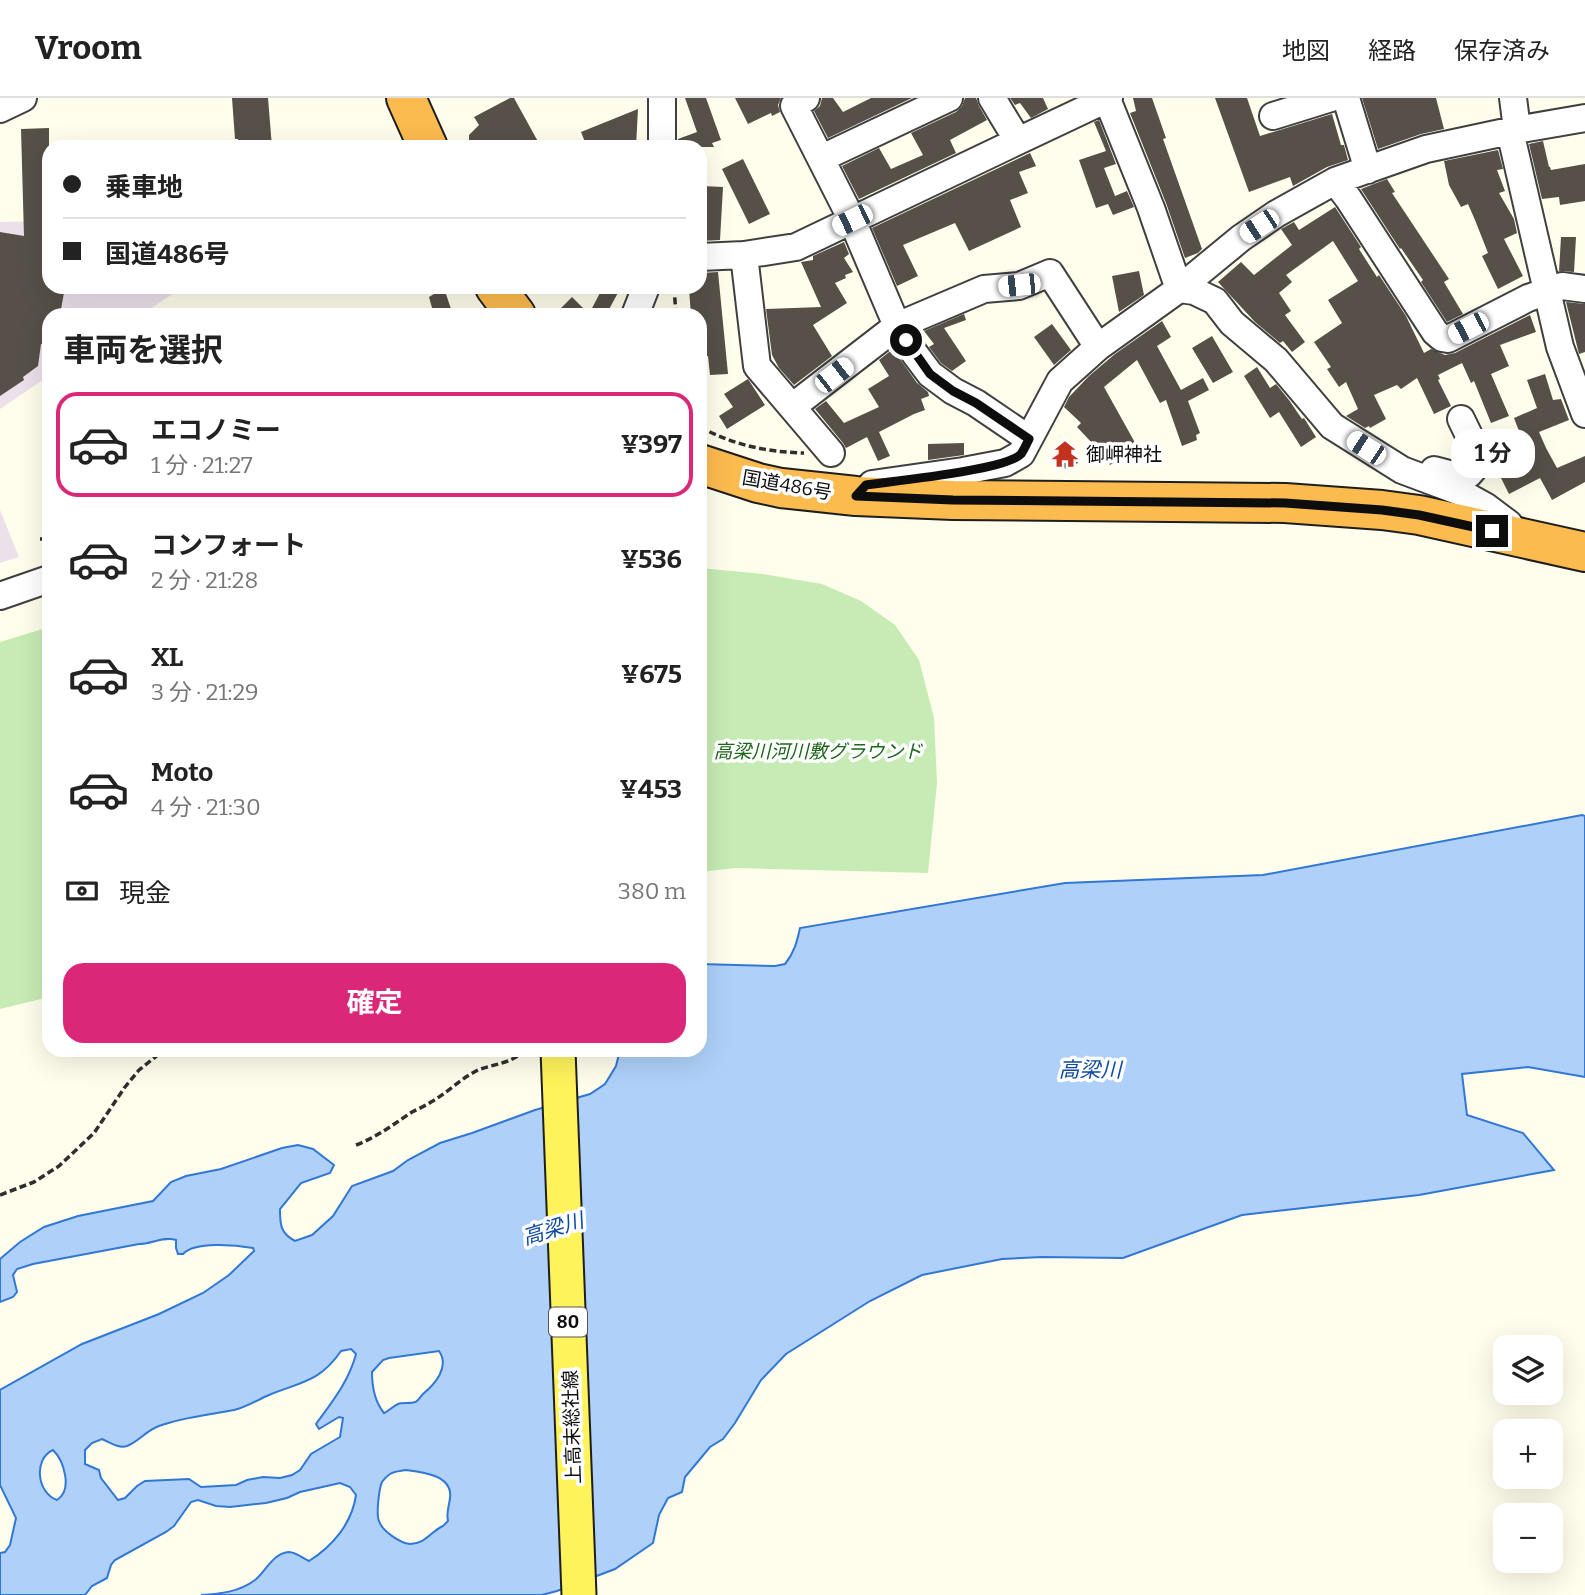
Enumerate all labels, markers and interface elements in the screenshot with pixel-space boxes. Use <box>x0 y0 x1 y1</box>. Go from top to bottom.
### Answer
text: Vroom <box>35 28 142 68</box>
text: 地図 <box>1282 37 1330 65</box>
text: 経路 <box>1368 37 1416 65</box>
text: 保存済み <box>1454 37 1550 65</box>
text: 乗車地 <box>105 172 183 203</box>
car <box>829 201 876 239</box>
car <box>1236 206 1283 246</box>
text: 国道486号 <box>105 239 230 270</box>
car <box>998 272 1041 298</box>
car <box>1445 309 1492 347</box>
route start <box>890 324 922 356</box>
text: 車両を選択 <box>63 331 223 369</box>
car <box>811 354 858 396</box>
icon: car <box>67 413 130 476</box>
text: エコノミー <box>151 415 281 446</box>
car <box>1343 428 1390 468</box>
text: ¥397 <box>621 429 682 460</box>
callout: 1 分 <box>1450 430 1534 478</box>
temple icon: 御岬神社 <box>1050 439 1080 469</box>
text: 1 分 <box>1474 439 1512 467</box>
place label: 御岬神社 <box>1086 443 1162 466</box>
text: 1 分 · 21:27 <box>151 451 253 479</box>
street label: 国道486号 <box>740 466 834 504</box>
route end <box>1476 515 1508 547</box>
icon: car <box>67 528 130 591</box>
text: コンフォート <box>151 530 306 561</box>
text: ¥536 <box>620 544 682 575</box>
text: 2 分 · 21:28 <box>151 566 258 594</box>
text: XL <box>151 642 183 673</box>
icon: car <box>67 643 130 706</box>
text: ¥675 <box>621 659 682 690</box>
text: 3 分 · 21:29 <box>151 678 258 706</box>
park label: 高梁川河川敷グラウンド <box>713 740 923 763</box>
text: Moto <box>151 757 213 788</box>
icon: car <box>67 758 130 821</box>
text: ¥453 <box>620 774 682 805</box>
text: 4 分 · 21:30 <box>151 793 261 821</box>
icon: cash <box>63 872 101 910</box>
text: 380 m <box>618 877 686 905</box>
text: 現金 <box>119 878 171 909</box>
button: 確定 <box>63 963 686 1043</box>
water label: 高梁川 <box>1059 1057 1123 1083</box>
water label: 高梁川 <box>519 1207 589 1251</box>
road number: 80 <box>549 1308 587 1336</box>
map controls <box>1493 1335 1563 1573</box>
button: layers <box>1493 1335 1563 1405</box>
street label: 上高末総社線 <box>559 1370 585 1484</box>
button: + <box>1493 1419 1563 1489</box>
button: − <box>1493 1503 1563 1573</box>

